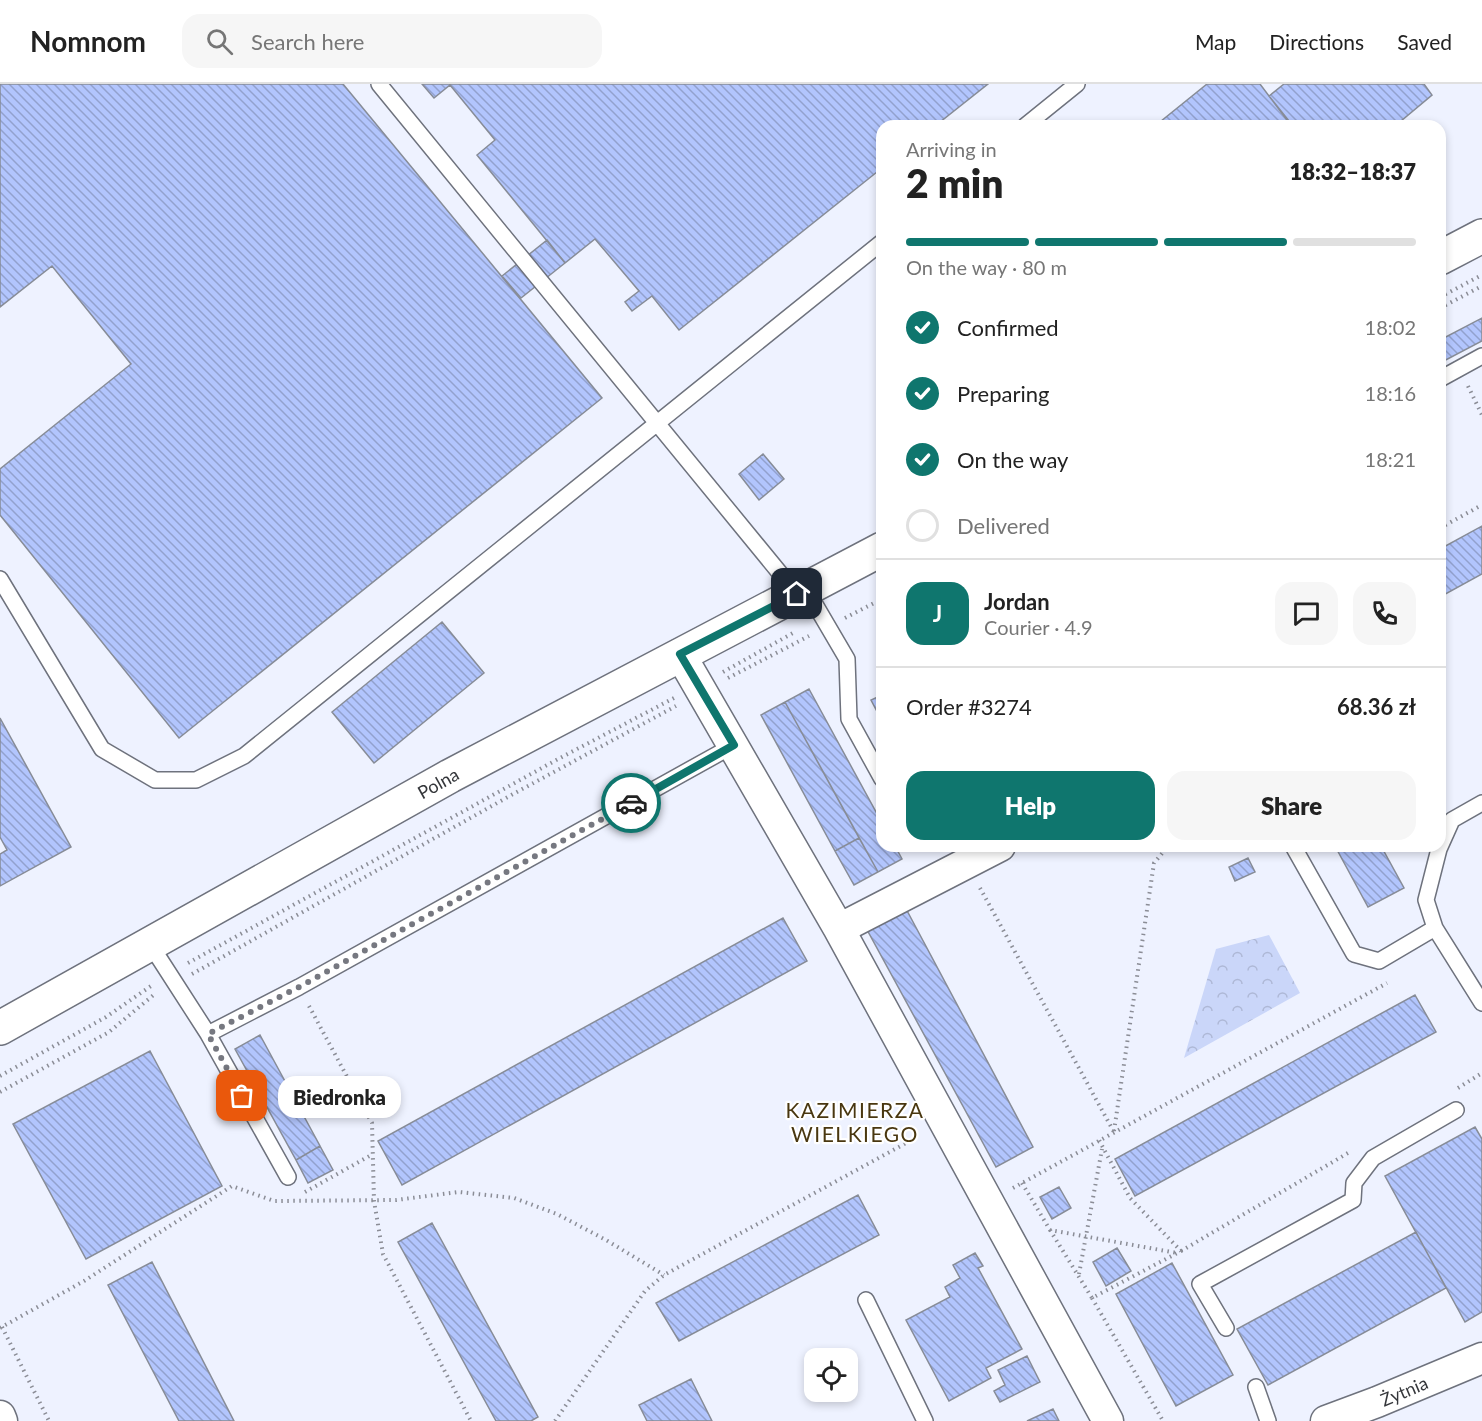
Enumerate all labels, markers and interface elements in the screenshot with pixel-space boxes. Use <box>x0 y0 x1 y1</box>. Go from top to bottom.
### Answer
search box <box>182 14 602 68</box>
text: Nomnom <box>30 24 146 58</box>
icon: search <box>203 25 236 58</box>
text: Search here <box>251 28 364 55</box>
text: Map <box>1195 29 1236 54</box>
text: Directions <box>1269 29 1364 54</box>
text: Saved <box>1397 29 1452 54</box>
text: Arriving in <box>906 137 997 161</box>
text: 18:32–18:37 <box>1290 158 1416 185</box>
text: 2 min <box>906 160 1003 206</box>
text: On the way · 80 m <box>906 255 1067 279</box>
icon: check <box>906 311 939 344</box>
text: Confirmed <box>957 314 1059 341</box>
text: 18:02 <box>1365 315 1416 339</box>
icon: check <box>906 377 939 410</box>
text: Preparing <box>957 380 1049 407</box>
text: 18:16 <box>1365 381 1416 405</box>
icon: check <box>906 443 939 476</box>
text: On the way <box>957 446 1068 473</box>
text: 18:21 <box>1365 447 1416 471</box>
text: Delivered <box>957 512 1050 539</box>
pin <box>771 568 822 619</box>
icon: home <box>780 577 813 610</box>
button: chat <box>1275 582 1338 645</box>
button: phone <box>1353 582 1416 645</box>
text: Jordan <box>984 588 1050 615</box>
text: J <box>933 600 942 627</box>
text: Courier · 4.9 <box>984 615 1093 639</box>
text: Order #3274 <box>906 693 1032 720</box>
text: 68.36 zł <box>1337 693 1416 720</box>
street label: Polna <box>414 763 462 803</box>
button: Help <box>906 771 1155 840</box>
button: Share <box>1167 771 1416 840</box>
courier <box>601 773 661 833</box>
icon: car <box>615 787 648 820</box>
pin <box>216 1070 267 1121</box>
callout: Biedronka <box>278 1075 401 1117</box>
icon: bag <box>225 1079 258 1112</box>
text: Biedronka <box>293 1085 386 1109</box>
district label: KAZIMIERZA WIELKIEGO <box>785 1097 925 1146</box>
map controls <box>804 1348 858 1402</box>
button: locate <box>804 1348 858 1402</box>
street label: Żytnia <box>1377 1371 1431 1411</box>

